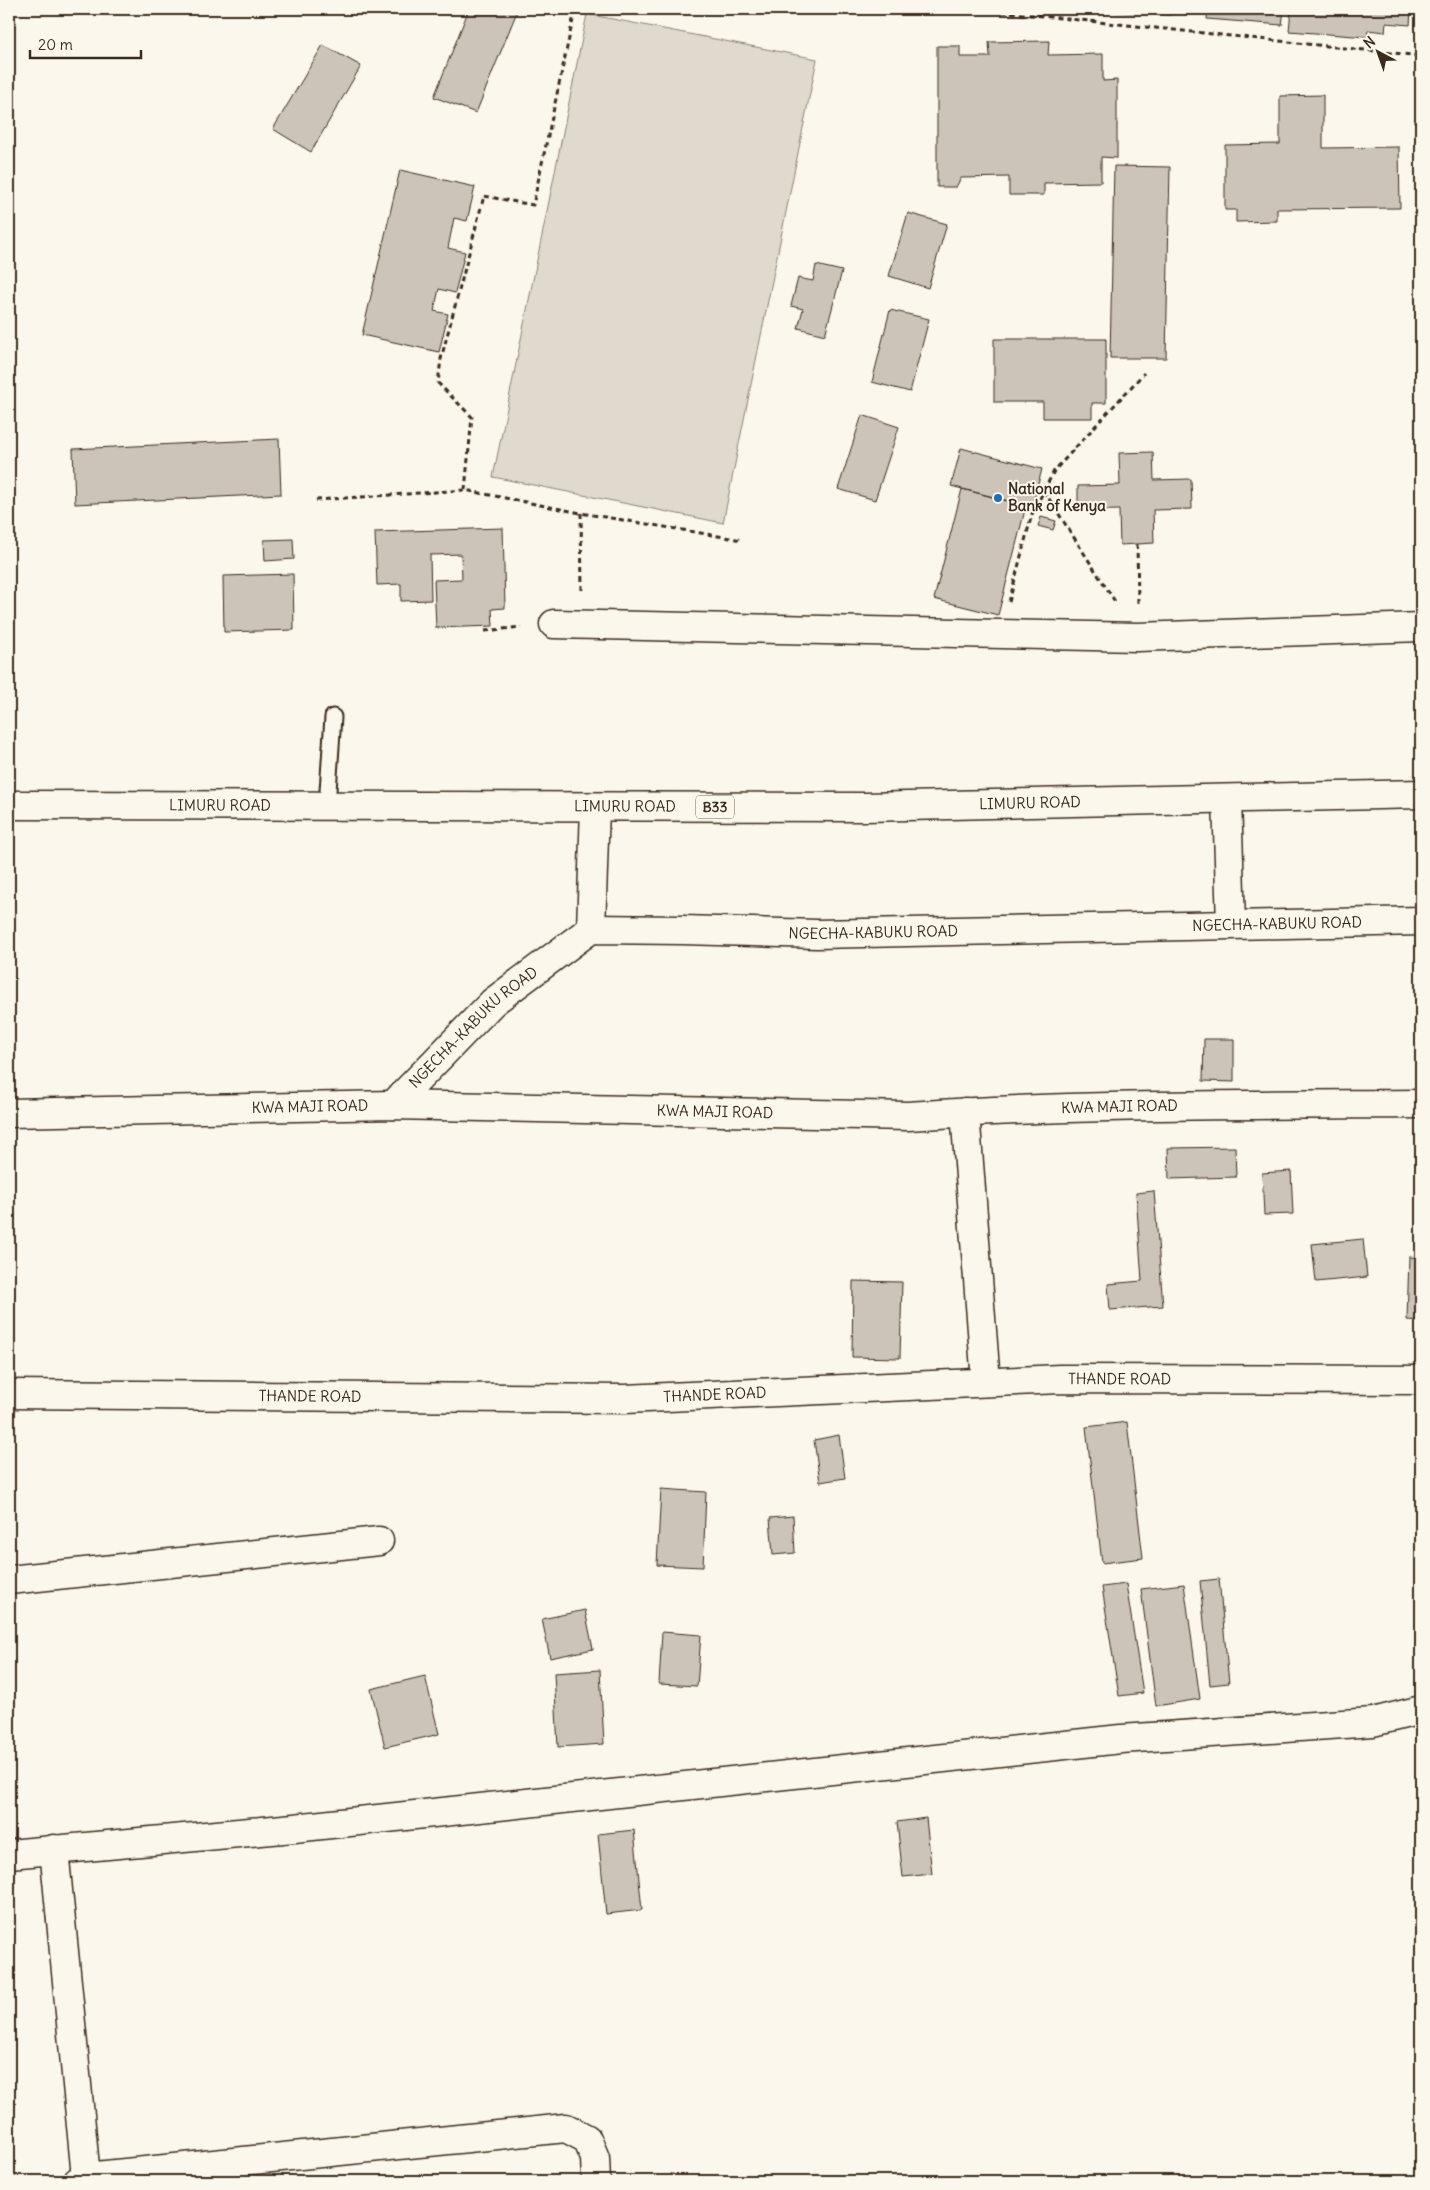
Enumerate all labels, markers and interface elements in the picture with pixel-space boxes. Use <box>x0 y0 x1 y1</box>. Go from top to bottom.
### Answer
scale bar <box>30 28 141 60</box>
north arrow <box>1352 28 1402 78</box>
text: N <box>1360 32 1379 52</box>
text: 20 m <box>38 35 73 54</box>
place label: National Bank of Kenya <box>1008 479 1106 516</box>
marker: National Bank of Kenya <box>992 492 1004 504</box>
street label: LIMURU ROAD <box>979 792 1081 813</box>
street label: LIMURU ROAD <box>169 795 271 815</box>
street label: LIMURU ROAD <box>574 796 676 816</box>
road number: B33 <box>696 796 734 819</box>
street label: NGECHA-KABUKU ROAD <box>1192 912 1362 935</box>
street label: NGECHA-KABUKU ROAD <box>788 921 958 943</box>
street label: NGECHA-KABUKU ROAD <box>405 962 541 1092</box>
street label: KWA MAJI ROAD <box>251 1096 368 1117</box>
street label: KWA MAJI ROAD <box>1061 1096 1178 1117</box>
street label: KWA MAJI ROAD <box>656 1101 773 1122</box>
street label: THANDE ROAD <box>1068 1369 1171 1388</box>
street label: THANDE ROAD <box>663 1383 767 1406</box>
street label: THANDE ROAD <box>258 1386 362 1406</box>

